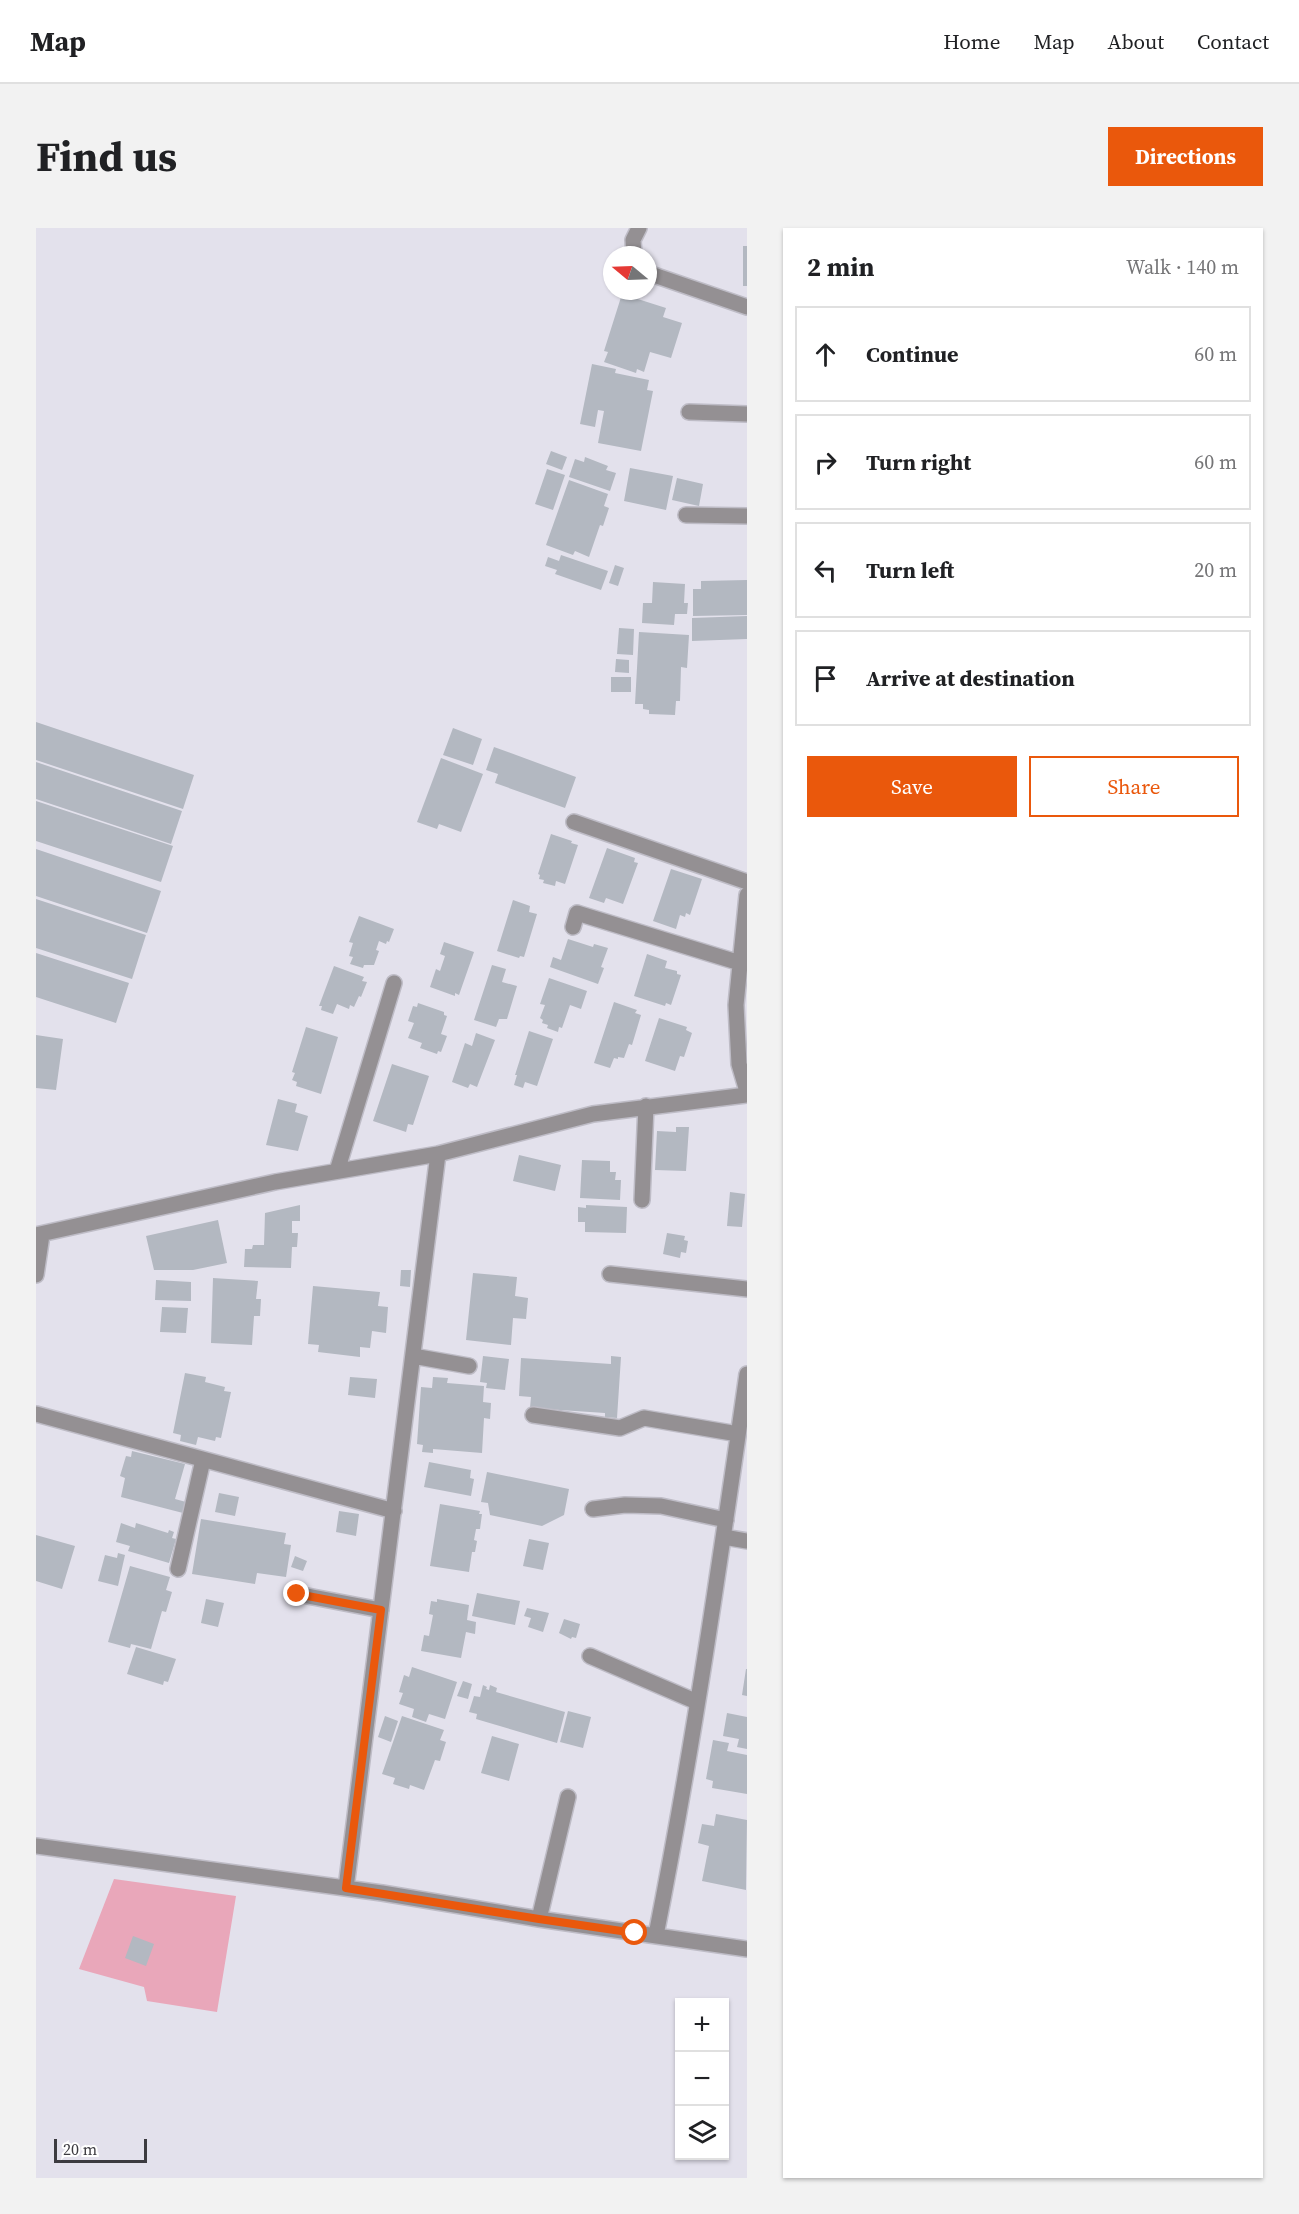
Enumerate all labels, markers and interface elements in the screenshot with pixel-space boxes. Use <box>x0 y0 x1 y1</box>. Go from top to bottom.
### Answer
text: Map <box>30 22 86 60</box>
text: Home <box>943 27 1001 56</box>
text: Map <box>1034 27 1075 56</box>
text: About <box>1108 27 1164 56</box>
text: Contact <box>1197 27 1269 56</box>
text: Find us <box>36 127 177 185</box>
button: Directions <box>1108 127 1263 186</box>
north arrow <box>603 246 657 300</box>
text: 2 min <box>807 249 874 285</box>
text: Walk · 140 m <box>1126 253 1239 281</box>
icon: ahead <box>809 338 842 371</box>
text: Continue <box>866 339 959 369</box>
text: 60 m <box>1194 340 1237 368</box>
icon: right <box>809 446 842 479</box>
text: Turn right <box>866 447 971 477</box>
text: 60 m <box>1194 448 1237 476</box>
icon: left <box>809 554 842 587</box>
text: Turn left <box>866 555 954 585</box>
text: 20 m <box>1194 556 1237 584</box>
icon: arrive <box>809 662 842 695</box>
text: Arrive at destination <box>866 663 1075 693</box>
button: Save <box>807 756 1017 817</box>
button: Share <box>1029 756 1239 817</box>
route end <box>283 1580 309 1606</box>
route start <box>621 1919 647 1945</box>
map controls <box>675 1998 729 2160</box>
button: + <box>675 1998 729 2052</box>
button: − <box>675 2052 729 2106</box>
button: layers <box>675 2106 729 2160</box>
scale bar <box>54 2136 147 2164</box>
text: 20 m <box>63 2138 97 2160</box>

